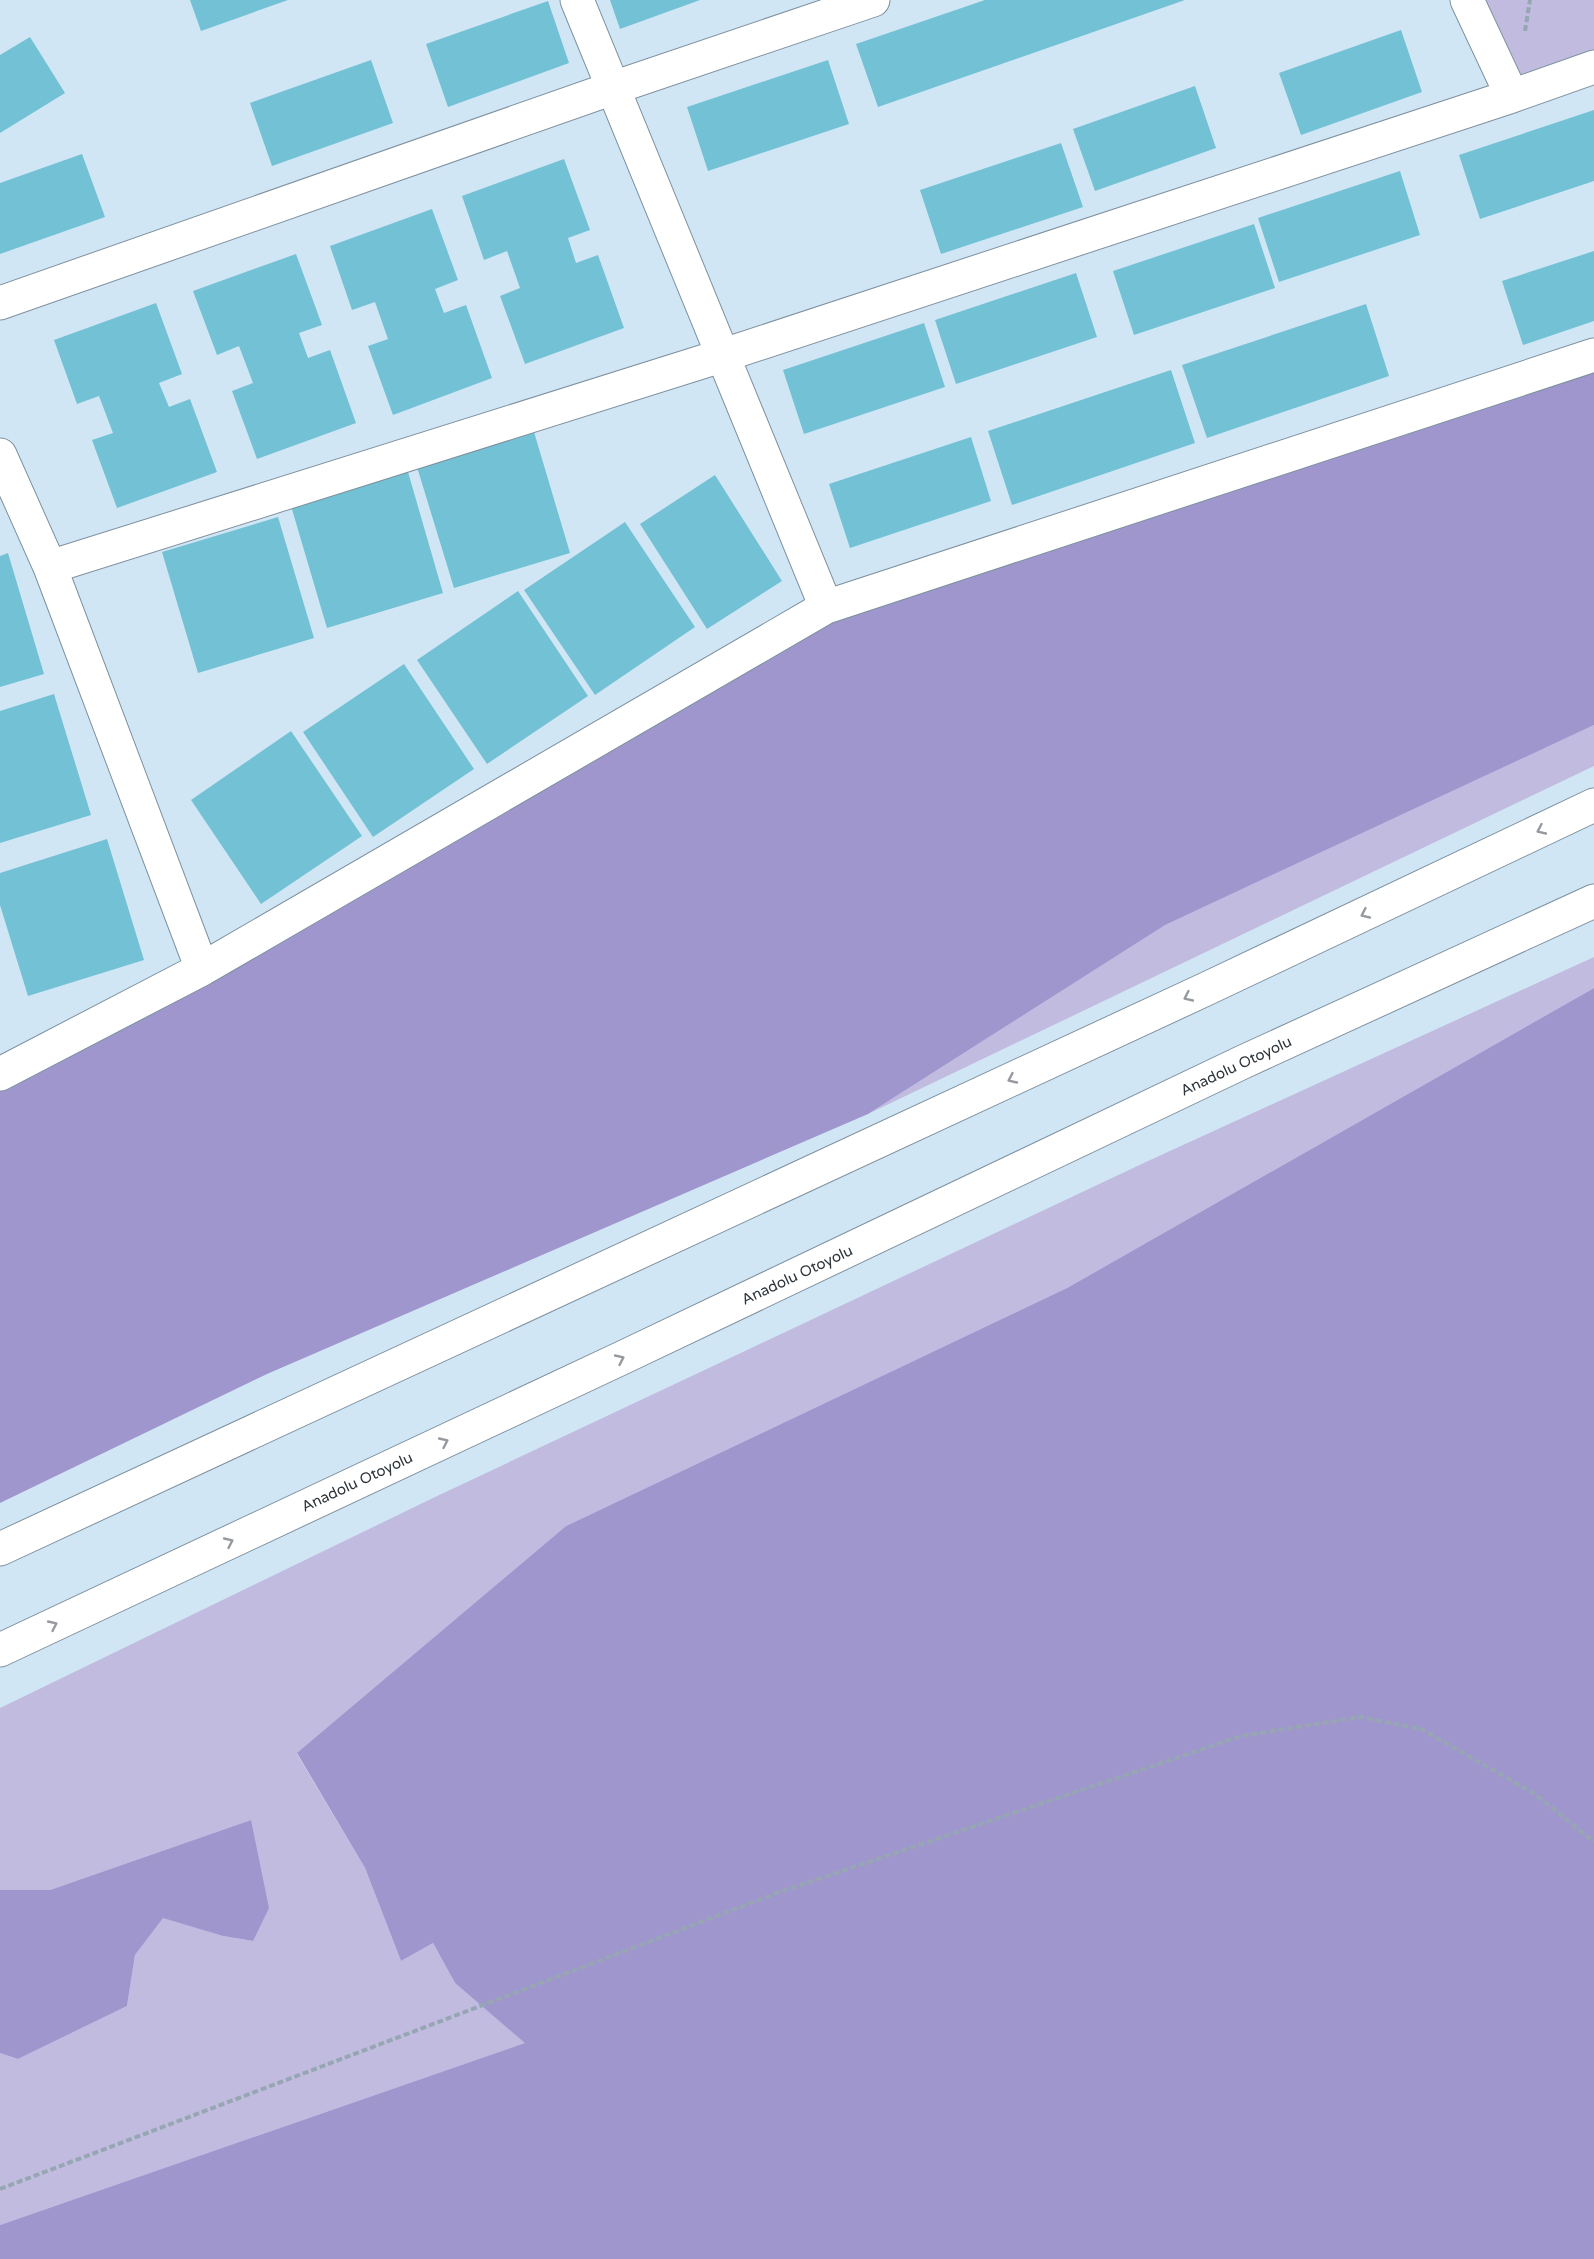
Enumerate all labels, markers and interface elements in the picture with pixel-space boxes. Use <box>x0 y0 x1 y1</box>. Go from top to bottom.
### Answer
one-way arrow <box>1537 823 1548 835</box>
one-way arrow <box>1360 906 1371 918</box>
one-way arrow <box>1184 989 1195 1001</box>
street label: Anadolu Otoyolu <box>1177 1032 1295 1100</box>
one-way arrow <box>1007 1072 1018 1084</box>
street label: Anadolu Otoyolu <box>738 1241 856 1309</box>
one-way arrow <box>614 1354 625 1366</box>
one-way arrow <box>437 1437 448 1449</box>
street label: Anadolu Otoyolu <box>298 1448 416 1516</box>
one-way arrow <box>223 1538 234 1550</box>
one-way arrow <box>46 1621 57 1633</box>

